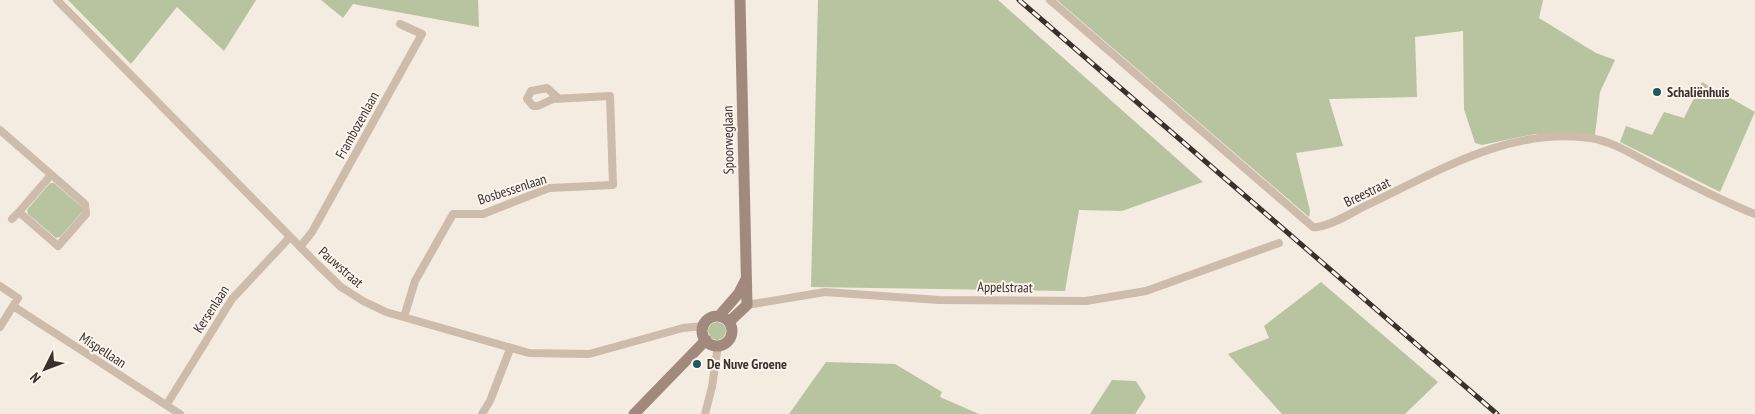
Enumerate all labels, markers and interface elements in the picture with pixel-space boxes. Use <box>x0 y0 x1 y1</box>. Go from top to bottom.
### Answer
place label: Schaliënhuis <box>1667 83 1730 101</box>
marker: Schaliënhuis <box>1651 86 1663 98</box>
street label: Frambozenlaan <box>331 88 383 162</box>
street label: Spoorweglaan <box>718 106 738 174</box>
street label: Bosbessenlaan <box>475 169 549 209</box>
street label: Breestraat <box>1341 173 1393 211</box>
street label: Pauwstraat <box>315 243 367 291</box>
street label: Appelstraat <box>977 278 1033 296</box>
street label: Kersenlaan <box>189 282 233 336</box>
street label: Mispellaan <box>76 328 130 372</box>
north arrow <box>20 344 70 394</box>
place label: De Nuve Groene <box>707 355 787 373</box>
marker: De Nuve Groene <box>691 358 703 370</box>
text: N <box>26 369 45 387</box>

